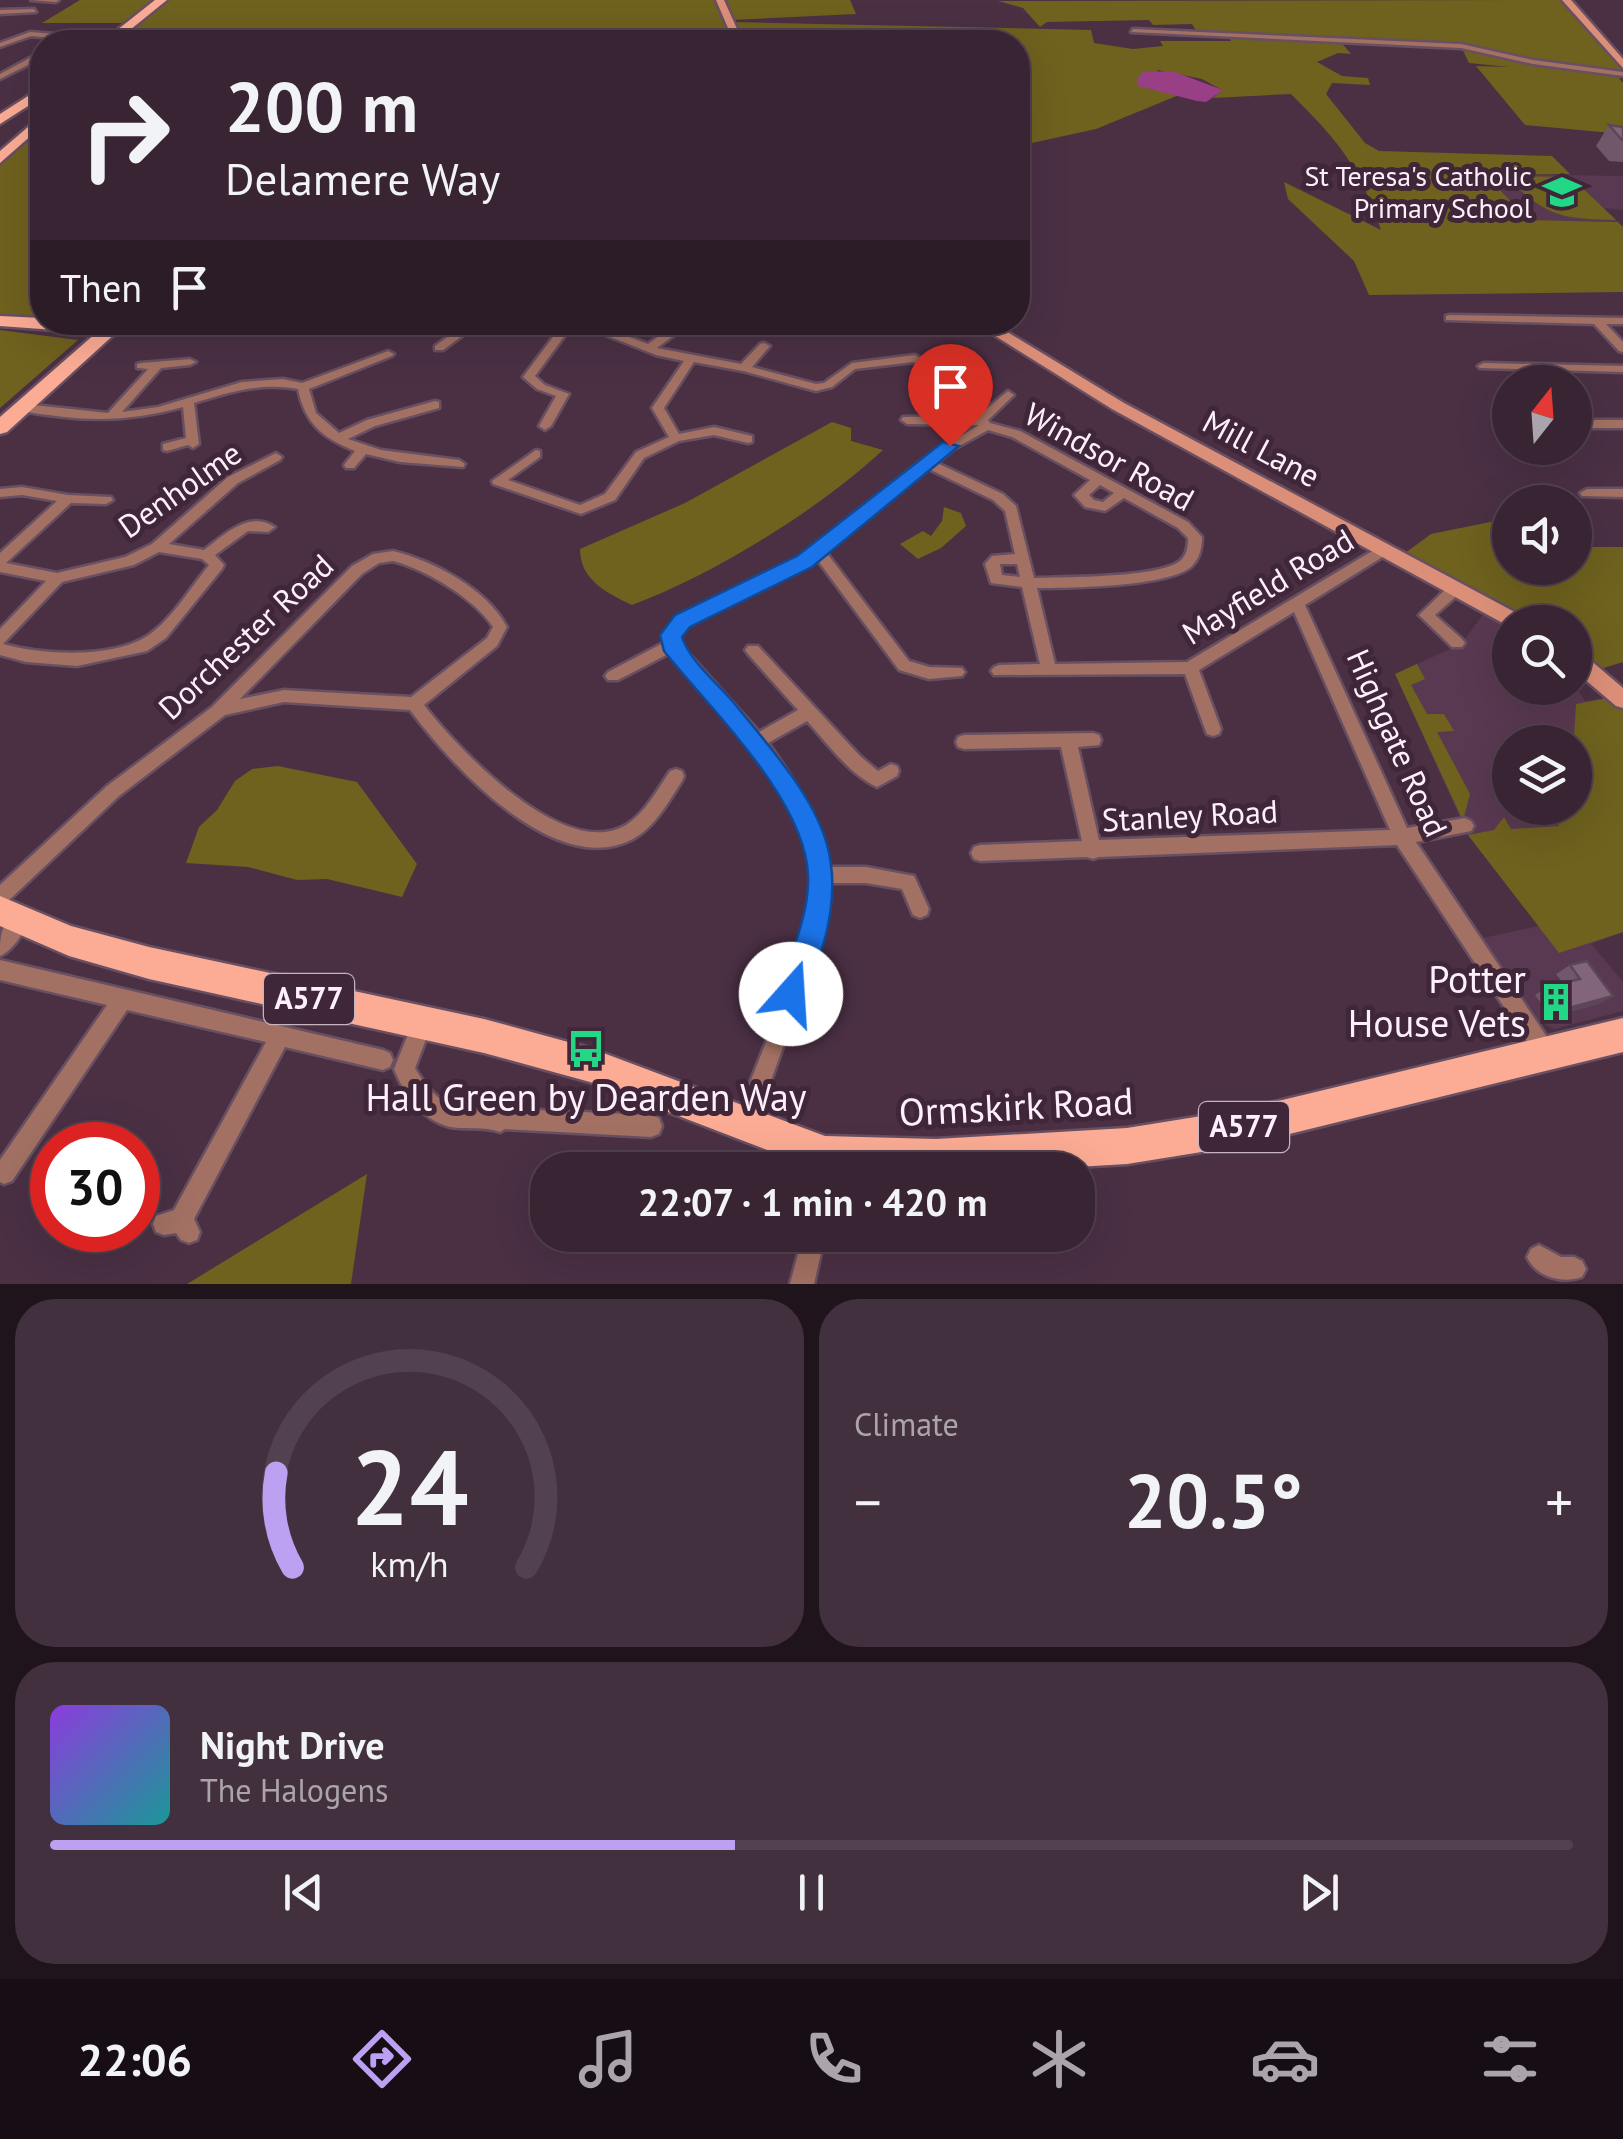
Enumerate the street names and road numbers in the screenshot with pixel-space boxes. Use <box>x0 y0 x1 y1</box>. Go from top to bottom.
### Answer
street label: Windsor Road <box>1017 392 1202 520</box>
street label: Mill Lane <box>1196 400 1327 496</box>
street label: Denholme <box>110 432 249 547</box>
street label: Mayfield Road <box>1174 519 1361 654</box>
street label: Dorchester Road <box>149 544 342 728</box>
street label: Highgate Road <box>1338 642 1458 843</box>
street label: Stanley Road <box>1101 789 1279 841</box>
road number: A577 <box>264 974 354 1024</box>
street label: Ormskirk Road <box>897 1075 1134 1136</box>
road number: A577 <box>1199 1102 1289 1152</box>

